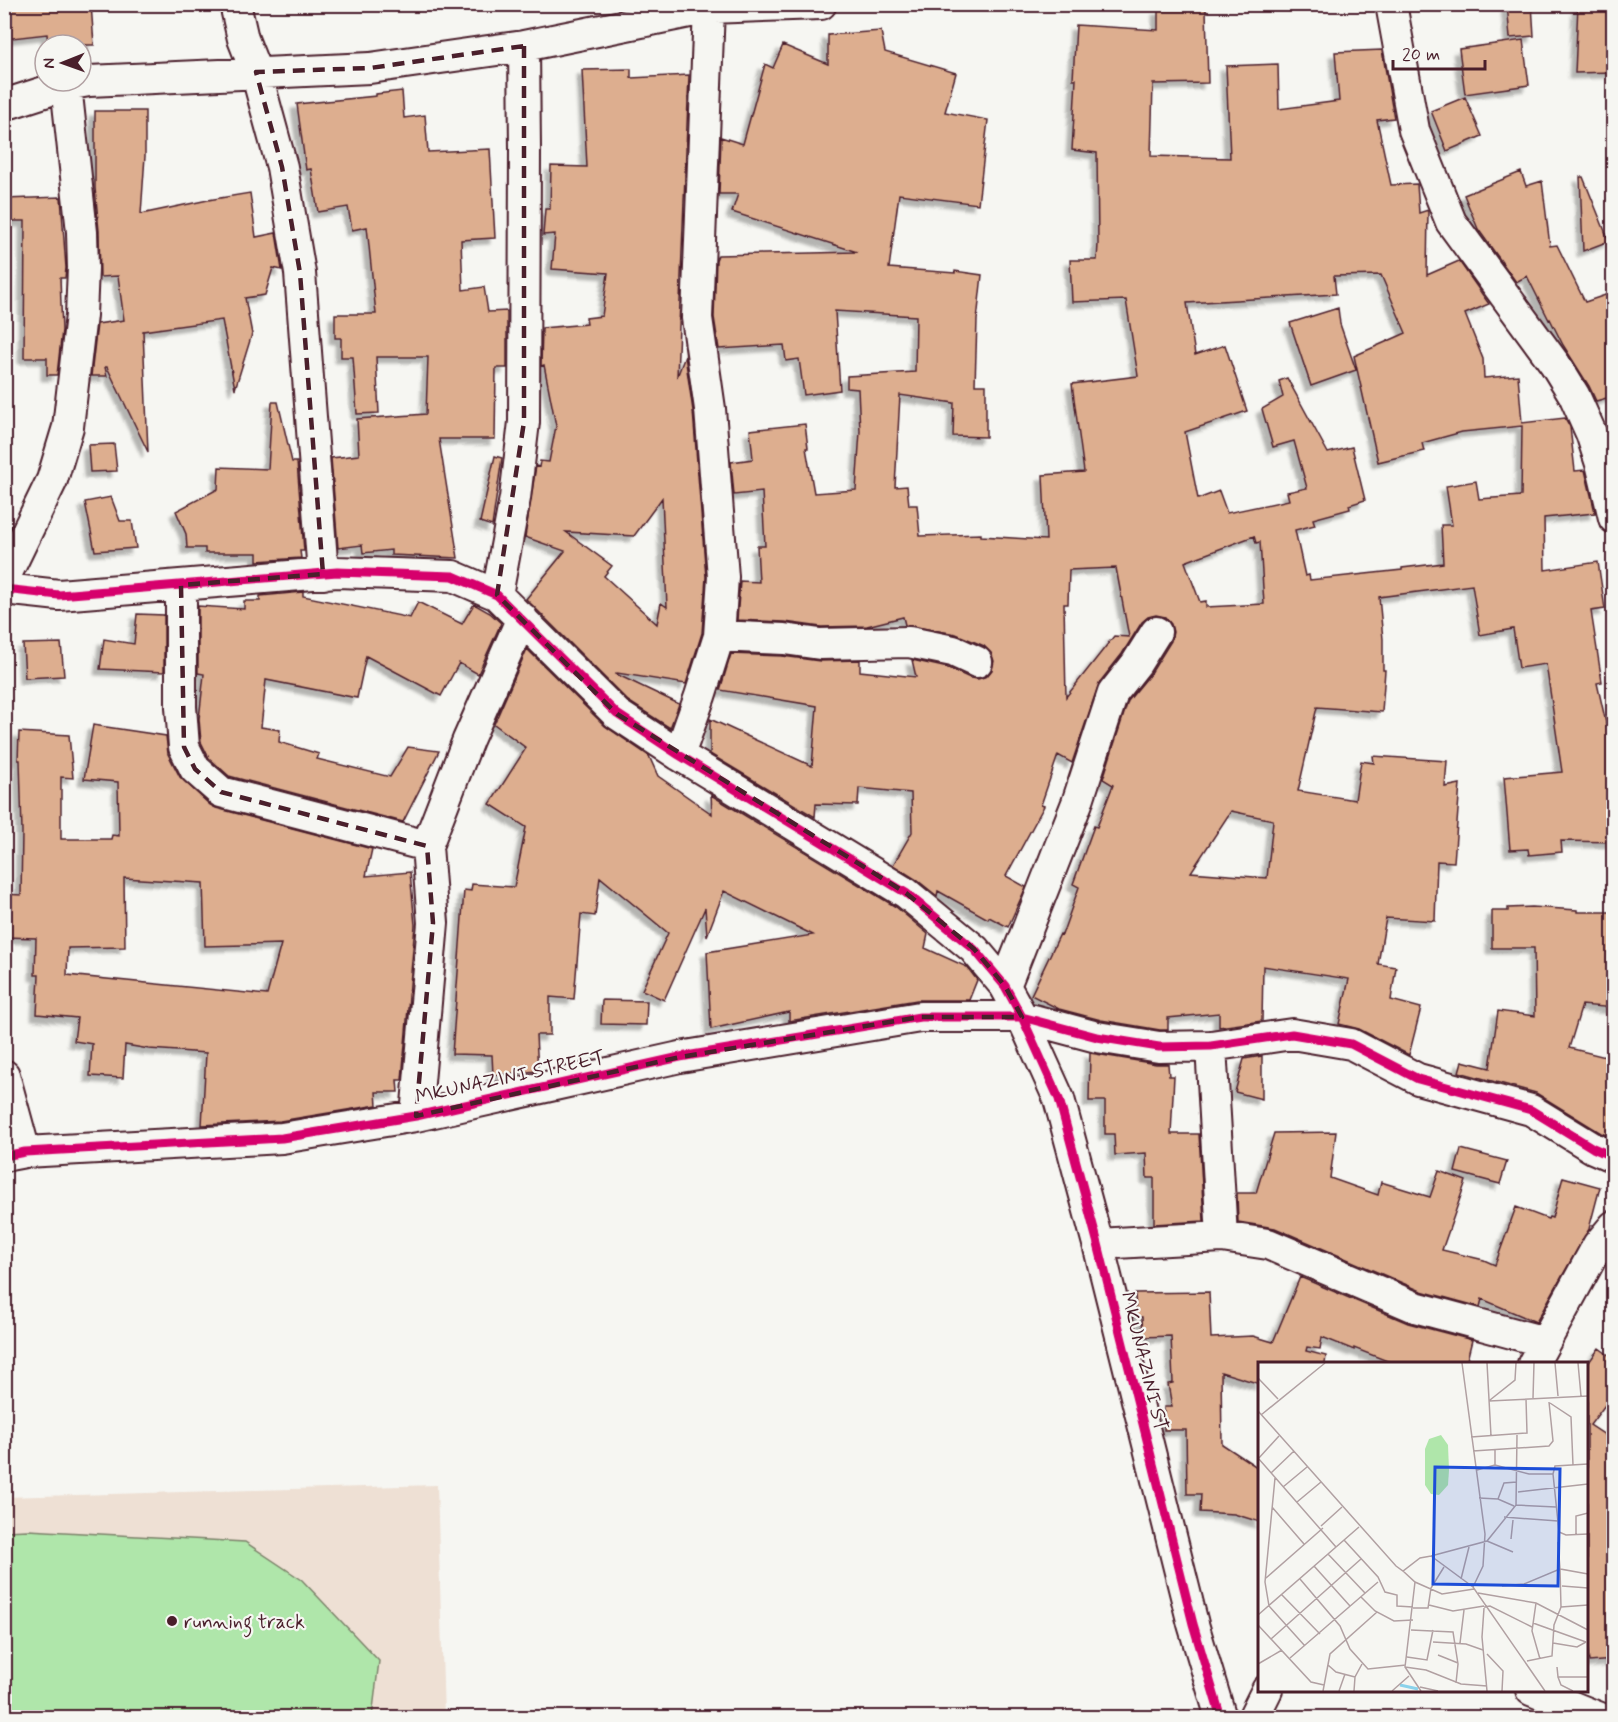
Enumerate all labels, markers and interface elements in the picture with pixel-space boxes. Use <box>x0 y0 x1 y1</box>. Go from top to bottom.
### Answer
north arrow <box>33 33 93 93</box>
scale bar <box>1393 33 1484 71</box>
text: 20 m <box>1402 43 1440 67</box>
text: N <box>39 58 60 69</box>
street label: MKUNAZINI STREET <box>413 1044 607 1111</box>
street label: MKUNAZINI ST <box>1113 1289 1174 1434</box>
inset map <box>1258 1362 1588 1692</box>
place label: running track <box>184 1609 305 1638</box>
marker: running track <box>165 1614 179 1628</box>

